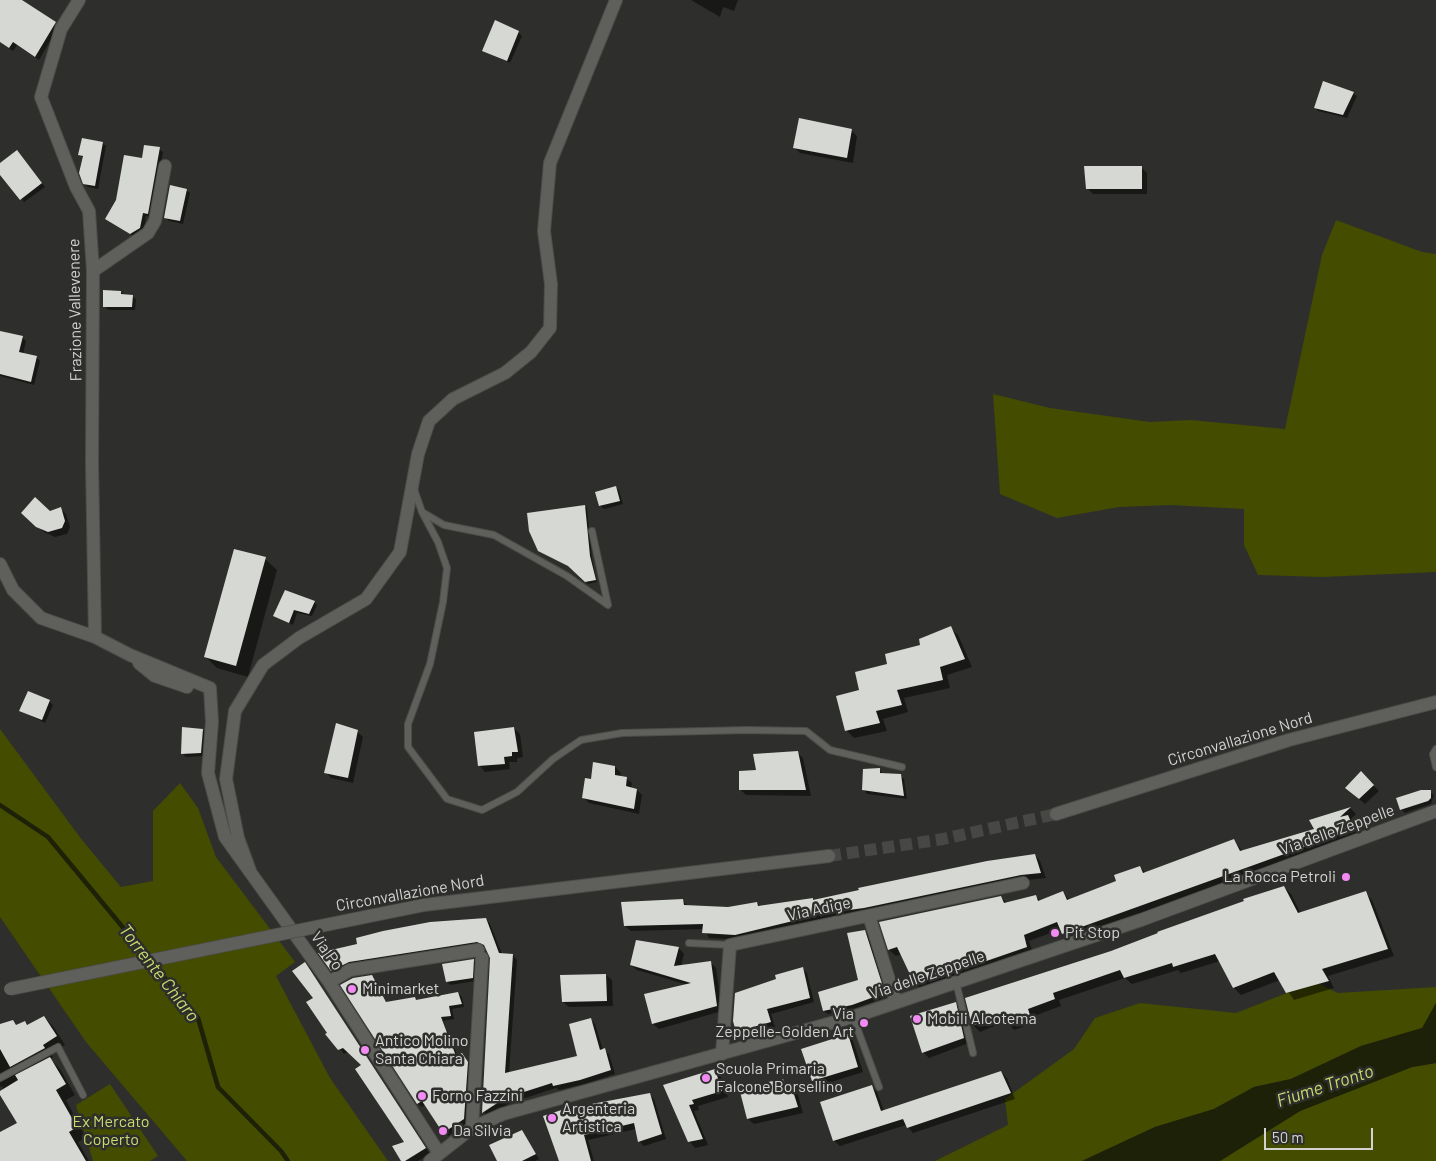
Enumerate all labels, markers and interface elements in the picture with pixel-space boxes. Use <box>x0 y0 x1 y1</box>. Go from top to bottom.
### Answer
street label: Frazione Vallevenere <box>64 238 86 382</box>
street label: Circonvallazione Nord <box>1165 708 1315 770</box>
street label: Via delle Zeppelle <box>1277 800 1397 860</box>
place label: La Rocca Petroli <box>1223 867 1336 887</box>
street label: Circonvallazione Nord <box>334 870 486 916</box>
marker: La Rocca Petroli <box>1340 871 1352 883</box>
street label: Via Adige <box>786 893 852 925</box>
water label: Torrente Chiaro <box>114 920 204 1026</box>
place label: Pit Stop <box>1065 923 1120 943</box>
marker: Pit Stop <box>1049 927 1061 939</box>
street label: Via Po <box>307 928 347 974</box>
street label: Via delle Zeppelle <box>867 946 987 1004</box>
place label: Minimarket <box>362 979 439 999</box>
marker: Minimarket <box>346 983 358 995</box>
place label: Via Zeppelle-Golden Art <box>716 1004 854 1042</box>
place label: Mobili Alcotema <box>927 1009 1037 1029</box>
marker: Mobili Alcotema <box>911 1013 923 1025</box>
marker: Via Zeppelle-Golden Art <box>858 1017 870 1029</box>
place label: Antico Molino Santa Chiara <box>375 1031 469 1069</box>
marker: Antico Molino Santa Chiara <box>359 1044 371 1056</box>
place label: Scuola Primaria Falcone Borsellino <box>716 1059 843 1097</box>
water label: Fiume Tronto <box>1274 1060 1376 1112</box>
marker: Scuola Primaria Falcone Borsellino <box>700 1072 712 1084</box>
place label: Forno Fazzini <box>432 1086 523 1106</box>
marker: Forno Fazzini <box>416 1090 428 1102</box>
place label: Argenteria Artistica <box>562 1099 635 1137</box>
park label: Ex Mercato Coperto <box>73 1112 149 1150</box>
marker: Argenteria Artistica <box>546 1112 558 1124</box>
scale bar <box>1266 1118 1375 1150</box>
place label: Da Silvia <box>453 1121 511 1141</box>
marker: Da Silvia <box>437 1125 449 1137</box>
text: 50 m <box>1272 1128 1304 1146</box>

